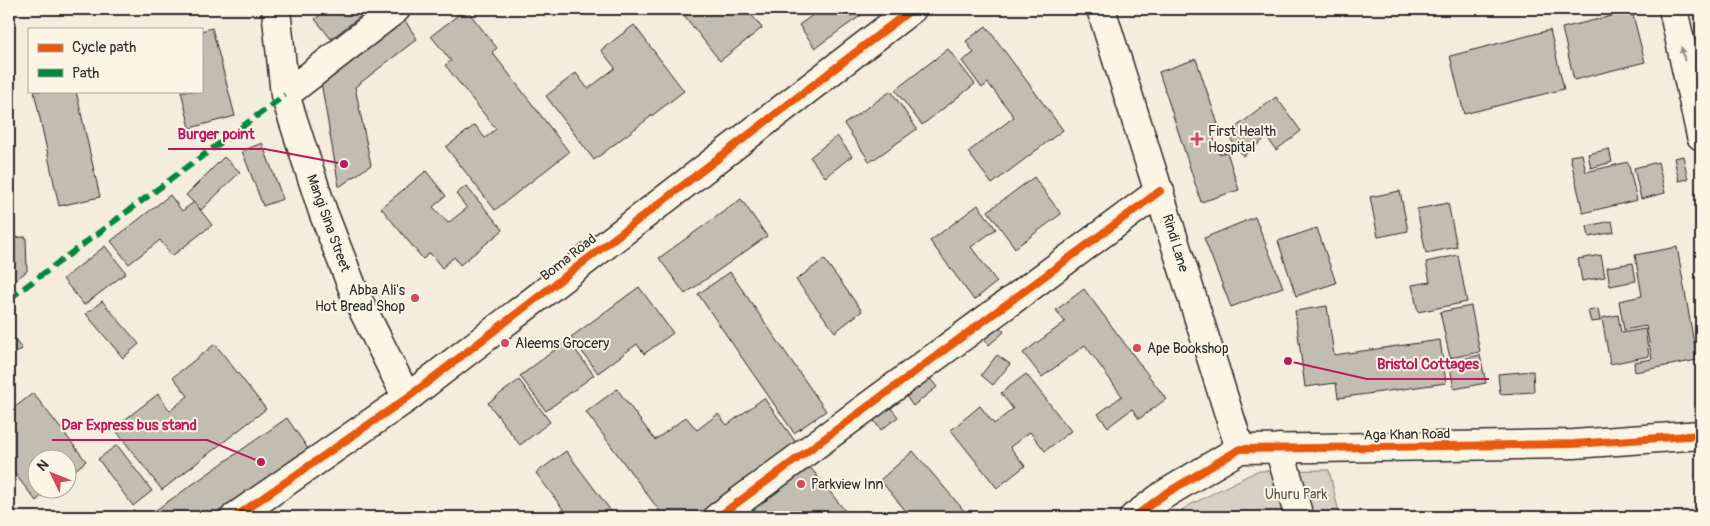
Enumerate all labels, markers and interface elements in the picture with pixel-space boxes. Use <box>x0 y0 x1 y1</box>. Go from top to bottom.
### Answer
legend <box>28 28 202 92</box>
text: Cycle path <box>72 38 136 57</box>
one-way arrow <box>1679 46 1687 61</box>
text: Path <box>72 64 99 83</box>
callout: Burger point <box>168 119 265 149</box>
place label: First Health Hospital <box>1208 123 1276 156</box>
text: Burger point <box>178 125 255 144</box>
marker: First Health Hospital <box>1190 132 1204 146</box>
street label: Mangi Sina Street <box>303 172 354 275</box>
street label: Rindi Lane <box>1159 212 1192 274</box>
street label: Boma Road <box>537 230 600 284</box>
place label: Abba Ali's Hot Bread Shop <box>315 282 406 315</box>
marker: Abba Ali's Hot Bread Shop <box>409 292 421 304</box>
place label: Aleems Grocery <box>515 335 609 352</box>
marker: Aleems Grocery <box>499 337 511 349</box>
place label: Ape Bookshop <box>1147 340 1229 357</box>
marker: Ape Bookshop <box>1131 342 1143 354</box>
callout: Bristol Cottages <box>1367 349 1489 379</box>
text: Bristol Cottages <box>1377 355 1479 374</box>
callout: Dar Express bus stand <box>52 410 207 440</box>
text: Dar Express bus stand <box>61 416 197 435</box>
street label: Aga Khan Road <box>1363 425 1451 444</box>
north arrow <box>28 448 78 498</box>
text: N <box>33 456 52 475</box>
place label: Parkview Inn <box>811 476 884 493</box>
marker: Parkview Inn <box>795 478 807 490</box>
park label: Uhuru Park <box>1265 486 1327 503</box>

